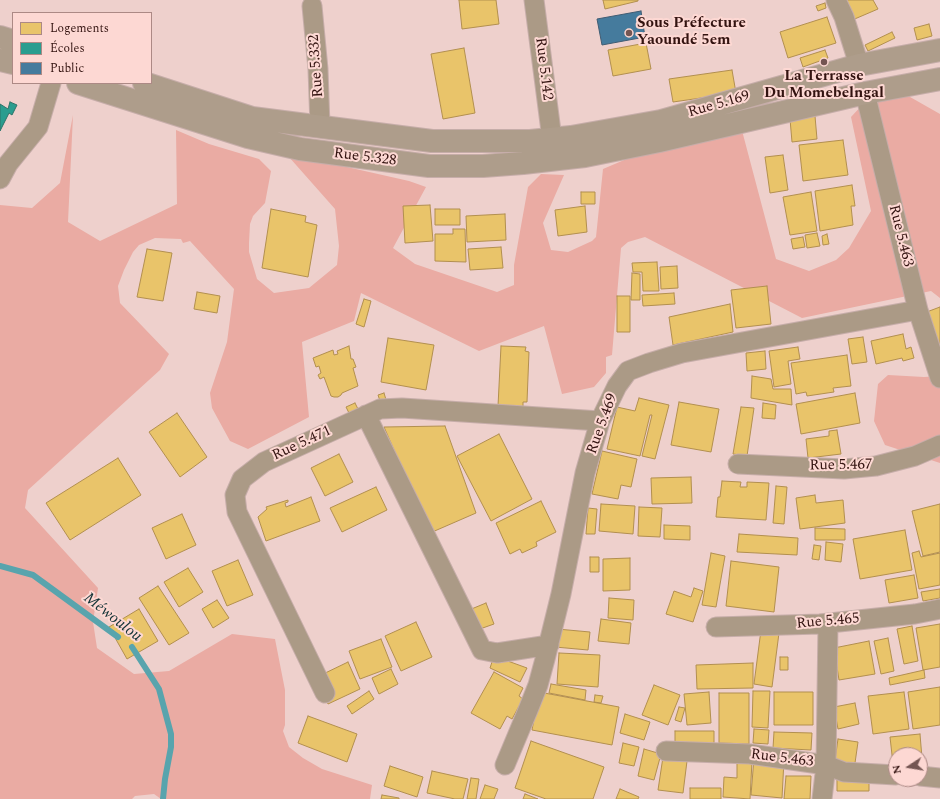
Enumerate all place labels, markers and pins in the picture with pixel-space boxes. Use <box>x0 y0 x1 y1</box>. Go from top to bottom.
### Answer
place label: Sous Préfecture Yaoundé 5em <box>637 15 746 50</box>
marker: Sous Préfecture Yaoundé 5em <box>624 28 634 38</box>
marker: La Terrasse Du Momebelngal <box>819 57 829 67</box>
place label: La Terrasse Du Momebelngal <box>764 68 884 103</box>

